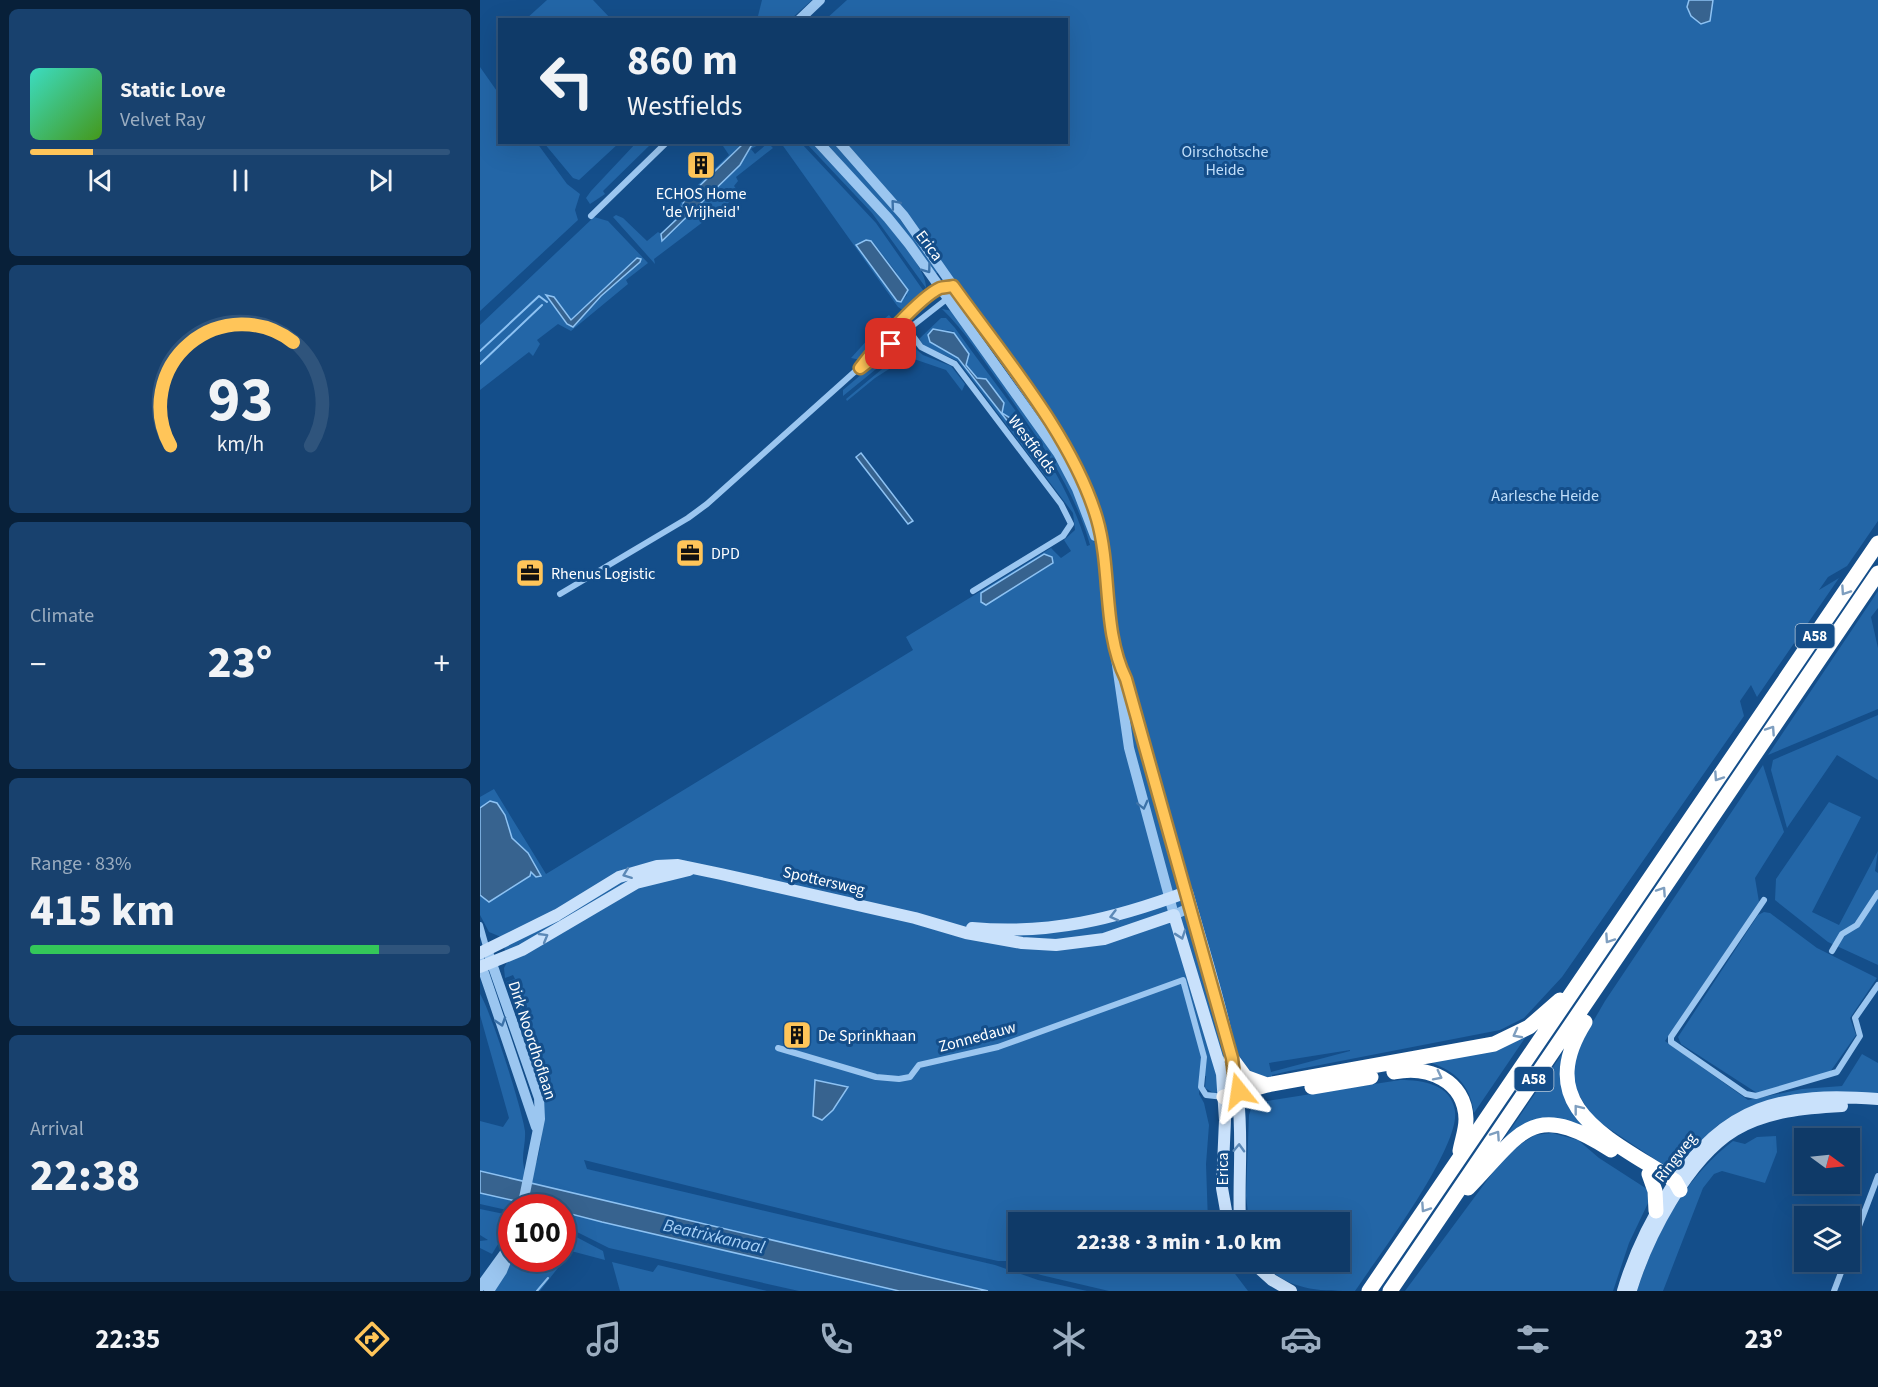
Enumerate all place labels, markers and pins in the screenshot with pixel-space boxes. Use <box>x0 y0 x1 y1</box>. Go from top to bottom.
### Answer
building icon: ECHOS Home 'de Vrijheid' <box>685 149 717 181</box>
place label: ECHOS Home 'de Vrijheid' <box>656 183 746 223</box>
pin <box>865 318 916 369</box>
office icon: DPD <box>674 537 706 569</box>
place label: DPD <box>711 543 740 565</box>
office icon: Rhenus Logistic <box>514 557 546 589</box>
place label: Rhenus Logistic <box>551 563 655 585</box>
building icon: De Sprinkhaan <box>781 1019 813 1051</box>
place label: De Sprinkhaan <box>818 1025 916 1047</box>

